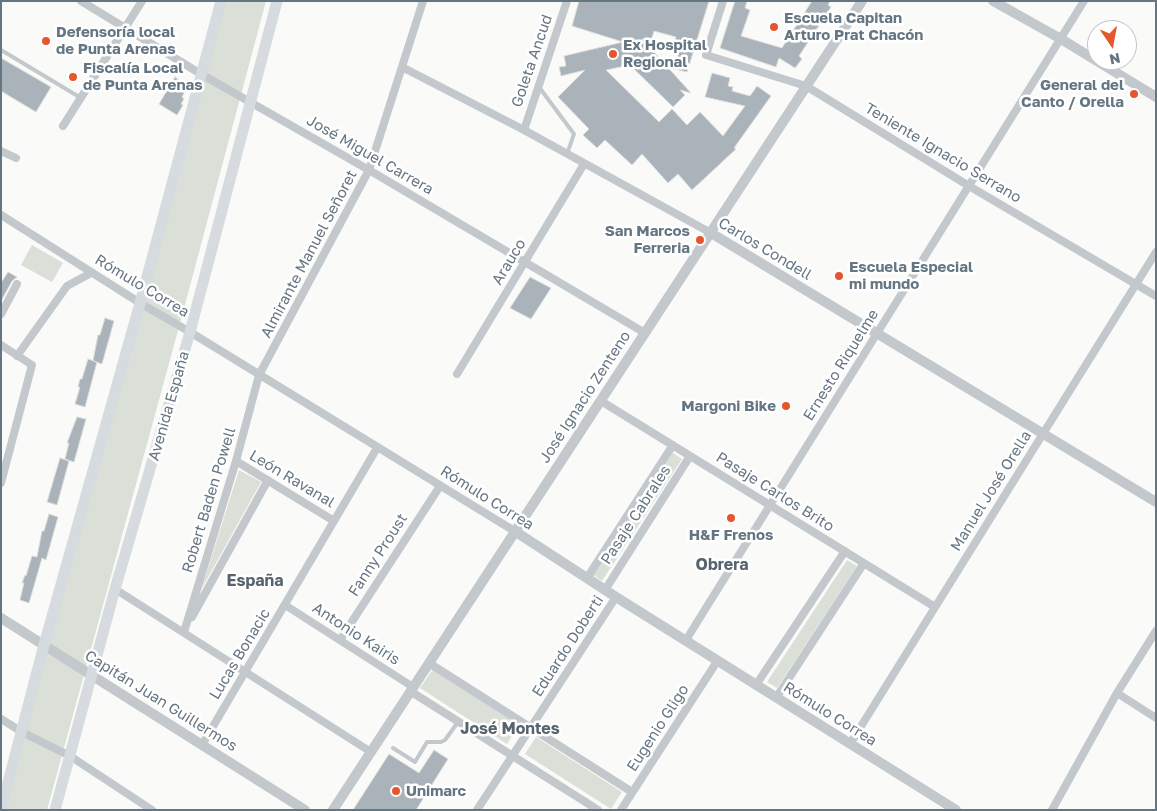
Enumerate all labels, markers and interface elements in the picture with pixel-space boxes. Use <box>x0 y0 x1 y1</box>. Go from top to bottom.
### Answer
place label: Escuela Capitan Arturo Prat Chacón <box>784 9 923 44</box>
street label: Goleta Ancud <box>508 12 556 110</box>
north arrow <box>1087 20 1137 70</box>
marker: Escuela Capitan Arturo Prat Chacón <box>768 21 780 33</box>
place label: Defensoría local de Punta Arenas <box>56 23 176 58</box>
marker: Defensoría local de Punta Arenas <box>40 35 52 47</box>
place label: Ex Hospital Regional <box>623 36 707 71</box>
marker: Ex Hospital Regional <box>607 48 619 60</box>
text: N <box>1108 50 1122 69</box>
place label: Fiscalía Local de Punta Arenas <box>83 59 203 94</box>
marker: Fiscalía Local de Punta Arenas <box>67 71 79 83</box>
place label: General del Canto / Orella <box>1021 76 1124 111</box>
marker: General del Canto / Orella <box>1128 88 1140 100</box>
street label: Teniente Ignacio Serrano <box>862 99 1024 207</box>
street label: José Miguel Carrera <box>303 111 437 199</box>
street label: Almirante Manuel Señoret <box>257 167 361 341</box>
street label: Carlos Condell <box>715 214 815 284</box>
place label: San Marcos Ferreria <box>605 222 690 257</box>
marker: San Marcos Ferreria <box>694 234 706 246</box>
street label: Arauco <box>488 236 530 288</box>
street label: Rómulo Correa <box>92 251 192 321</box>
place label: Escuela Especial mi mundo <box>849 258 973 293</box>
marker: Escuela Especial mi mundo <box>833 270 845 282</box>
street label: Ernesto Riquelme <box>800 306 882 424</box>
street label: José Ignacio Zenteno <box>536 328 634 466</box>
street label: Avenida España <box>145 349 193 463</box>
place label: Margoni Bike <box>681 397 776 415</box>
marker: Margoni Bike <box>780 400 792 412</box>
street label: Robert Baden Powell <box>178 425 240 575</box>
street label: Manuel José Orella <box>947 428 1035 554</box>
street label: León Ravanal <box>246 447 338 511</box>
street label: Pasaje Carlos Brito <box>713 448 837 536</box>
street label: Rómulo Correa <box>437 462 537 534</box>
street label: Pasaje Cabrales <box>597 462 675 568</box>
street label: Fanny Proust <box>345 510 411 600</box>
marker: H&F Frenos <box>725 512 737 524</box>
place label: H&F Frenos <box>689 526 773 544</box>
district label: Obrera <box>696 555 748 575</box>
district label: España <box>226 571 284 591</box>
street label: Eduardo Doberti <box>529 592 607 700</box>
street label: Antonio Kairis <box>309 599 403 669</box>
street label: Lucas Bonacic <box>206 605 274 703</box>
street label: Capitán Juan Guillermos <box>82 647 240 755</box>
street label: Rómulo Correa <box>780 678 880 750</box>
street label: Eugenio Gligo <box>623 681 693 775</box>
district label: José Montes <box>460 719 560 739</box>
place label: Unimarc <box>406 782 466 800</box>
marker: Unimarc <box>390 785 402 797</box>

